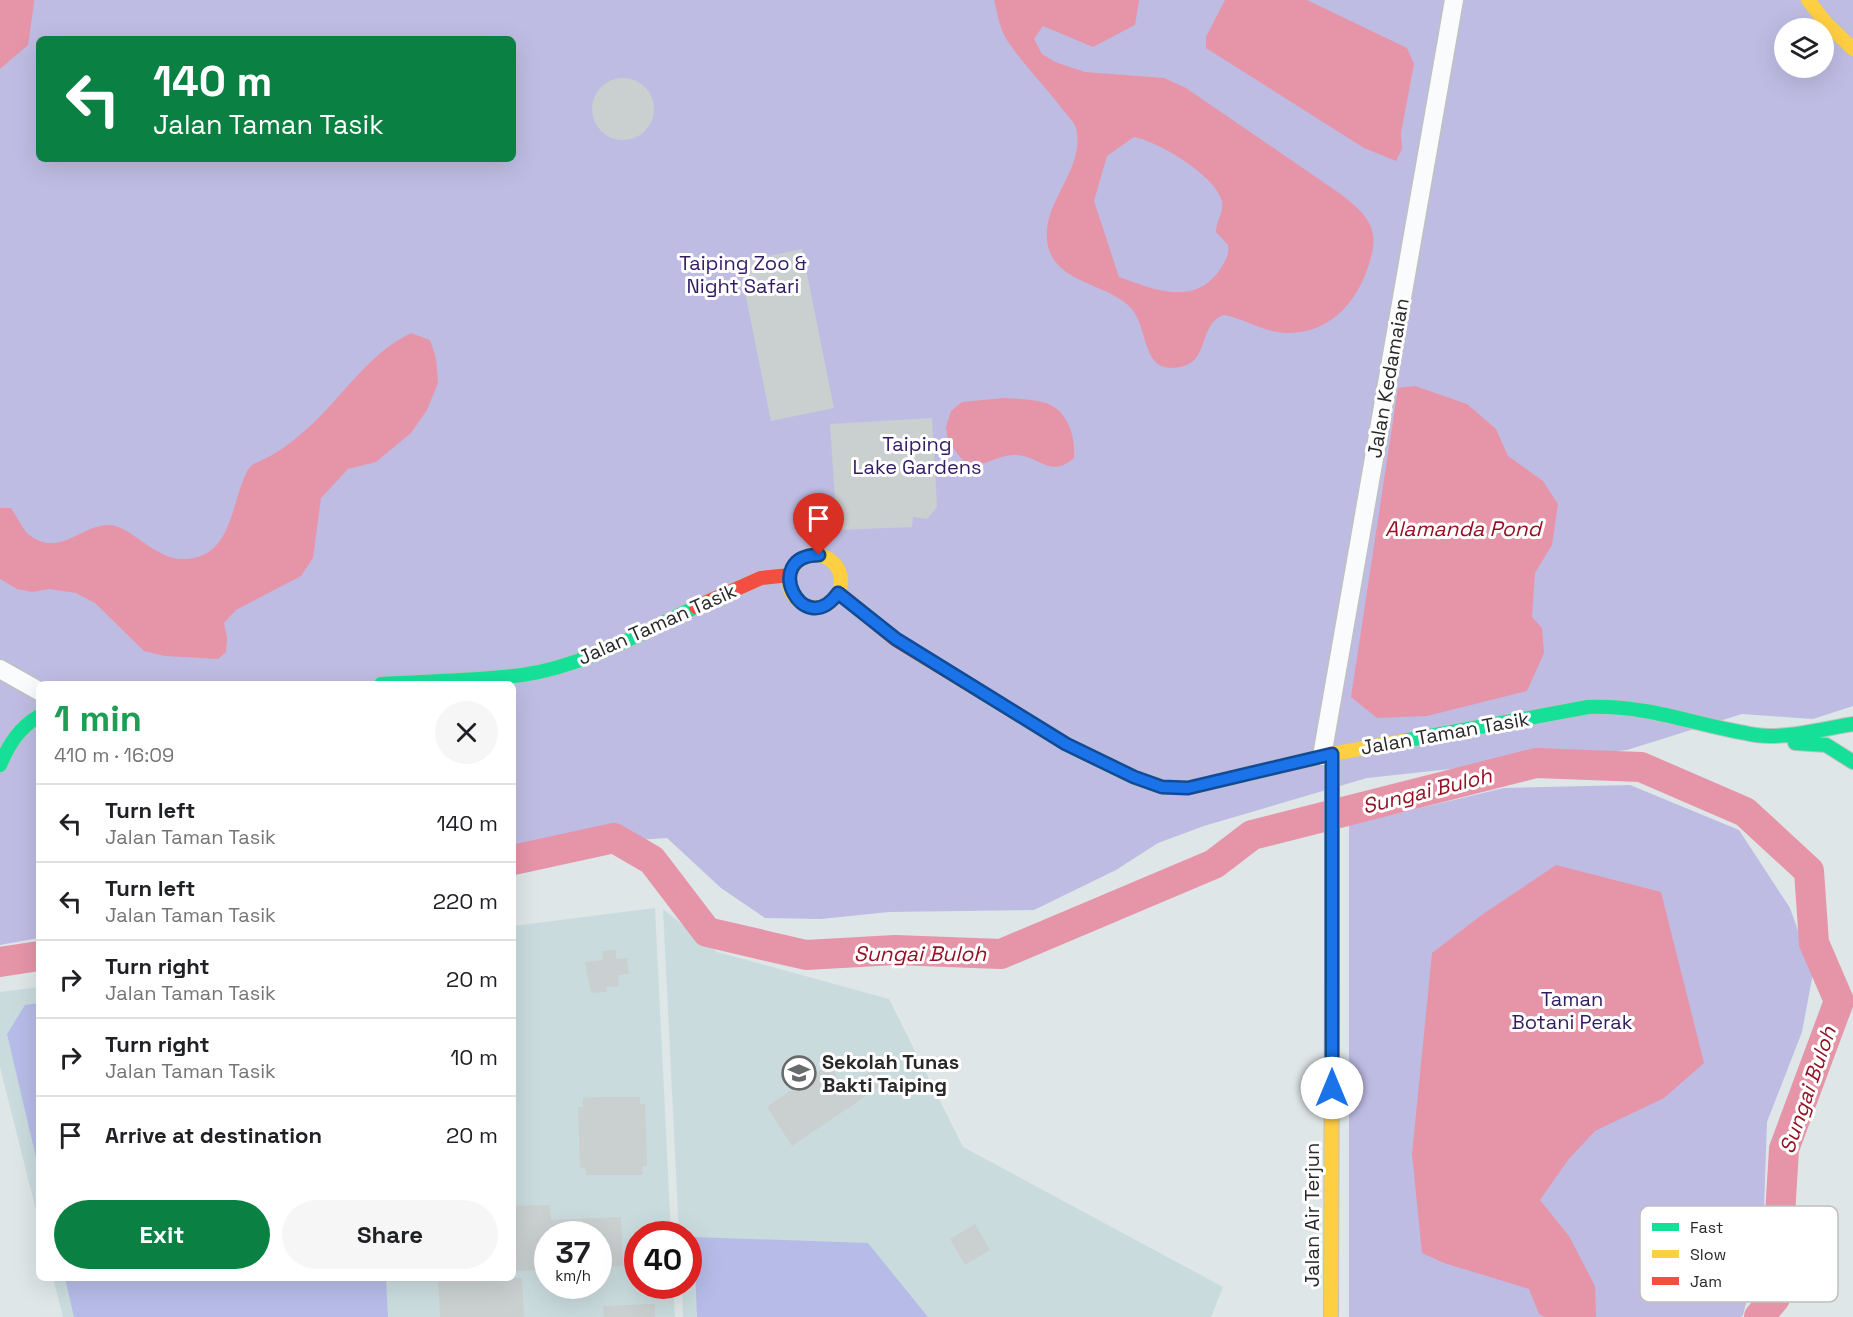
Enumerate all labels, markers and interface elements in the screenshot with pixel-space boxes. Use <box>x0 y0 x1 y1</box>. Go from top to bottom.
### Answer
map controls <box>1774 18 1834 78</box>
button: layers <box>1774 18 1834 78</box>
text: 140 m <box>153 55 272 108</box>
icon: left <box>54 60 132 138</box>
text: Jalan Taman Tasik <box>153 107 384 142</box>
park label: Taiping Zoo & Night Safari <box>679 250 807 299</box>
street label: Jalan Kedamaian <box>1361 296 1415 460</box>
park label: Taiping Lake Gardens <box>852 431 982 480</box>
pin <box>793 493 844 555</box>
icon: arrive <box>802 502 835 535</box>
water label: Alamanda Pond <box>1385 515 1544 542</box>
street label: Jalan Taman Tasik <box>574 577 741 671</box>
text: 1 min <box>54 696 142 742</box>
button: close <box>435 701 498 764</box>
street label: Jalan Taman Tasik <box>1359 705 1532 761</box>
text: 410 m · 16:09 <box>54 742 174 768</box>
water label: Sungai Buloh <box>1359 761 1495 820</box>
text: Turn left <box>105 796 195 824</box>
icon: left <box>54 807 87 840</box>
text: 140 m <box>436 809 498 837</box>
text: Jalan Taman Tasik <box>105 824 276 850</box>
text: Turn left <box>105 874 195 902</box>
icon: left <box>54 885 87 918</box>
text: 220 m <box>433 887 498 915</box>
text: Jalan Taman Tasik <box>105 902 276 928</box>
water label: Sungai Buloh <box>854 940 987 967</box>
text: Turn right <box>105 952 210 980</box>
icon: right <box>54 963 87 996</box>
text: 20 m <box>446 965 498 993</box>
text: Jalan Taman Tasik <box>105 980 276 1006</box>
park label: Taman Botani Perak <box>1511 986 1633 1035</box>
water label: Sungai Buloh <box>1773 1022 1842 1157</box>
text: Turn right <box>105 1030 210 1058</box>
icon: right <box>54 1041 87 1074</box>
text: 10 m <box>450 1043 498 1071</box>
place label: Sekolah Tunas Bakti Taiping <box>822 1049 959 1098</box>
school or university icon: Sekolah Tunas Bakti Taiping <box>781 1055 817 1091</box>
position arrow <box>1300 1056 1364 1120</box>
text: Jalan Taman Tasik <box>105 1058 276 1084</box>
icon: arrive <box>54 1119 87 1152</box>
text: Arrive at destination <box>105 1121 322 1149</box>
text: 20 m <box>446 1121 498 1149</box>
street label: Jalan Air Terjun <box>1299 1143 1325 1287</box>
button: Exit <box>54 1200 270 1269</box>
button: Share <box>282 1200 498 1269</box>
legend <box>1640 1206 1838 1302</box>
text: Fast <box>1690 1217 1723 1238</box>
speed limit sign: 40 <box>624 1221 702 1299</box>
text: 37 <box>556 1233 590 1272</box>
text: Slow <box>1690 1244 1726 1265</box>
text: km/h <box>555 1266 591 1285</box>
text: Jam <box>1690 1271 1722 1292</box>

